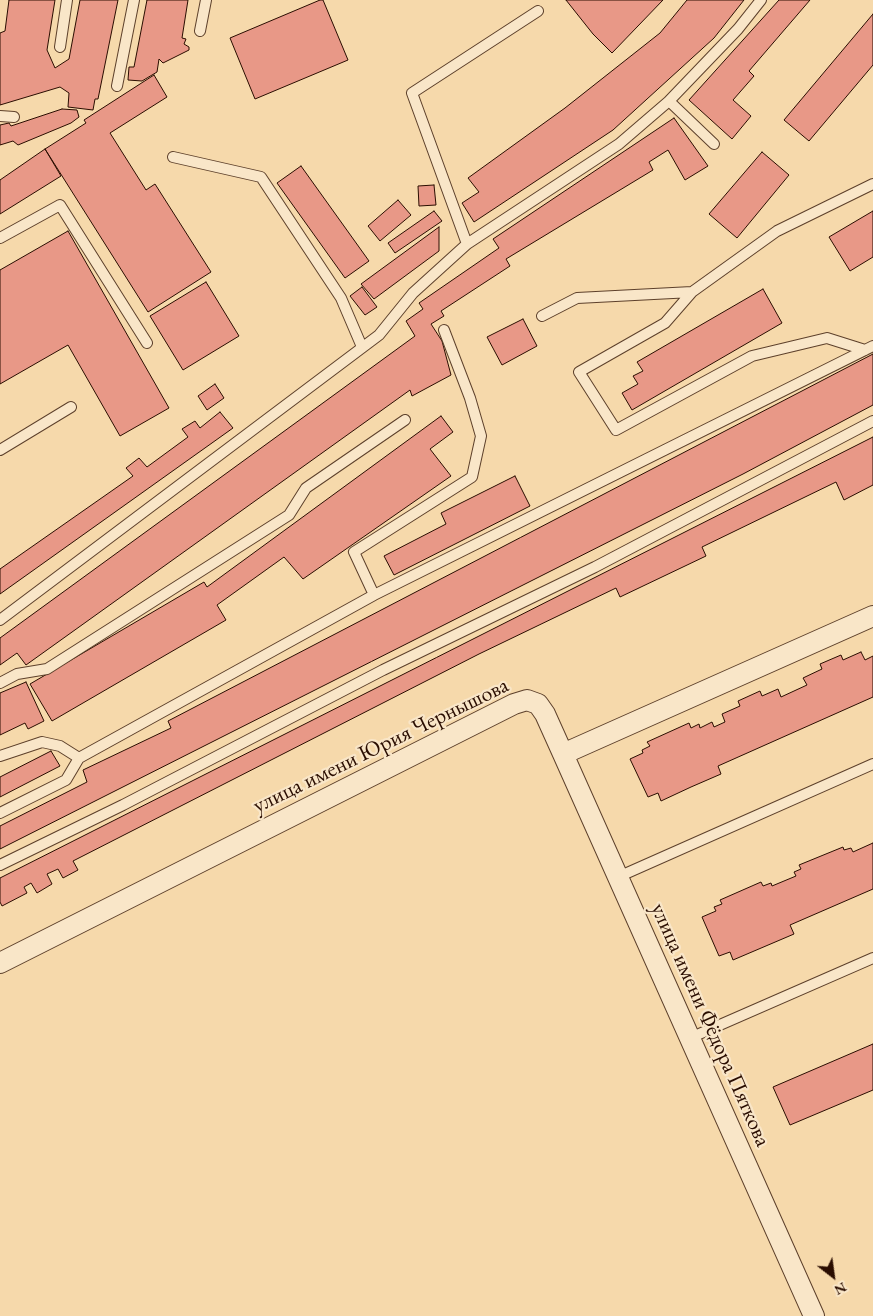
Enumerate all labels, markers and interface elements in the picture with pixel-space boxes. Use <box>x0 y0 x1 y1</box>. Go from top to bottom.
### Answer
street label: улица имени Юрия Чернышова <box>249 673 513 819</box>
street label: улица имени Фёдора Пяткова <box>644 899 776 1151</box>
north arrow <box>808 1251 858 1301</box>
text: N <box>831 1278 850 1300</box>

